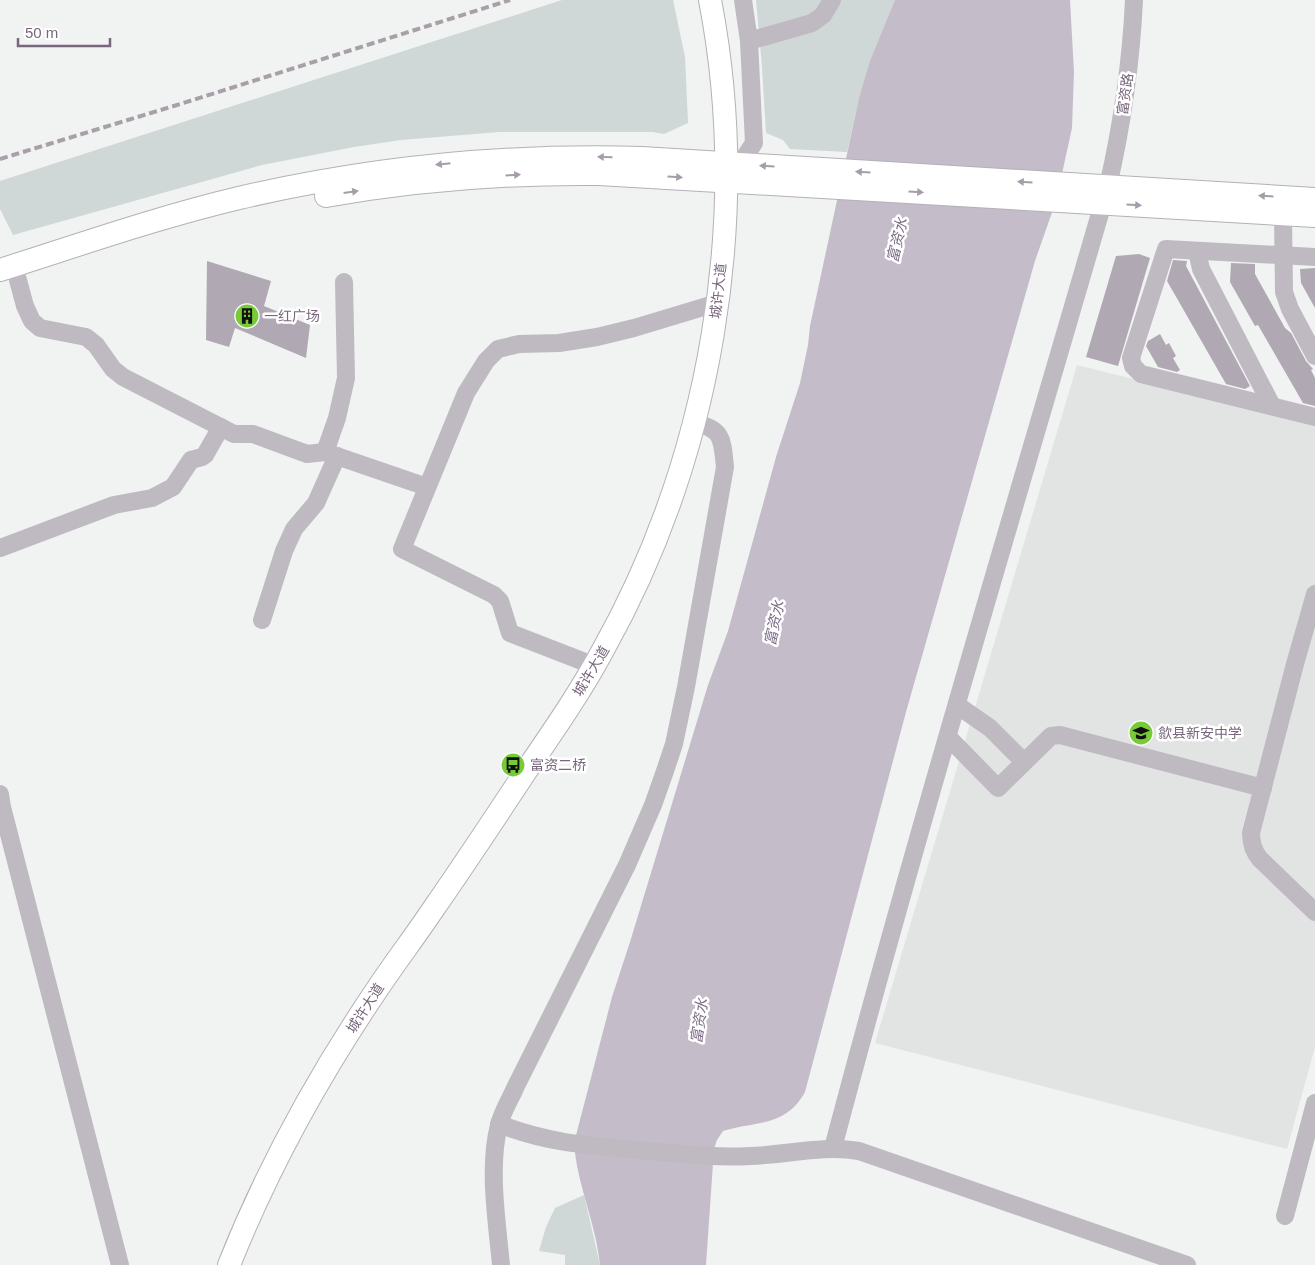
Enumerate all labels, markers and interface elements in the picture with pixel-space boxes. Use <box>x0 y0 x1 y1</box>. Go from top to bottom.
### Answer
scale bar <box>18 15 110 47</box>
text: 50 m <box>25 24 58 41</box>
street label: 富资路 <box>1114 72 1136 116</box>
one-way arrow <box>597 153 613 161</box>
one-way arrow <box>435 160 451 168</box>
one-way arrow <box>759 162 775 170</box>
one-way arrow <box>854 167 870 175</box>
one-way arrow <box>505 171 521 179</box>
one-way arrow <box>667 174 683 182</box>
one-way arrow <box>1017 177 1033 185</box>
one-way arrow <box>343 188 359 196</box>
one-way arrow <box>908 188 924 196</box>
one-way arrow <box>1258 192 1274 200</box>
one-way arrow <box>1126 201 1142 209</box>
water label: 富资水 <box>884 215 911 264</box>
street label: 城许大道 <box>707 262 729 320</box>
building icon: 一红广场 <box>234 303 260 329</box>
place label: 一红广场 <box>264 308 320 324</box>
water label: 富资水 <box>761 598 787 647</box>
street label: 城许大道 <box>570 643 612 699</box>
school or university icon: 歙县新安中学 <box>1128 720 1154 746</box>
place label: 歙县新安中学 <box>1158 725 1242 741</box>
bus stop icon: 富资二桥 <box>500 752 526 778</box>
place label: 富资二桥 <box>530 757 586 773</box>
street label: 城许大道 <box>343 980 387 1036</box>
water label: 富资水 <box>687 997 711 1044</box>

